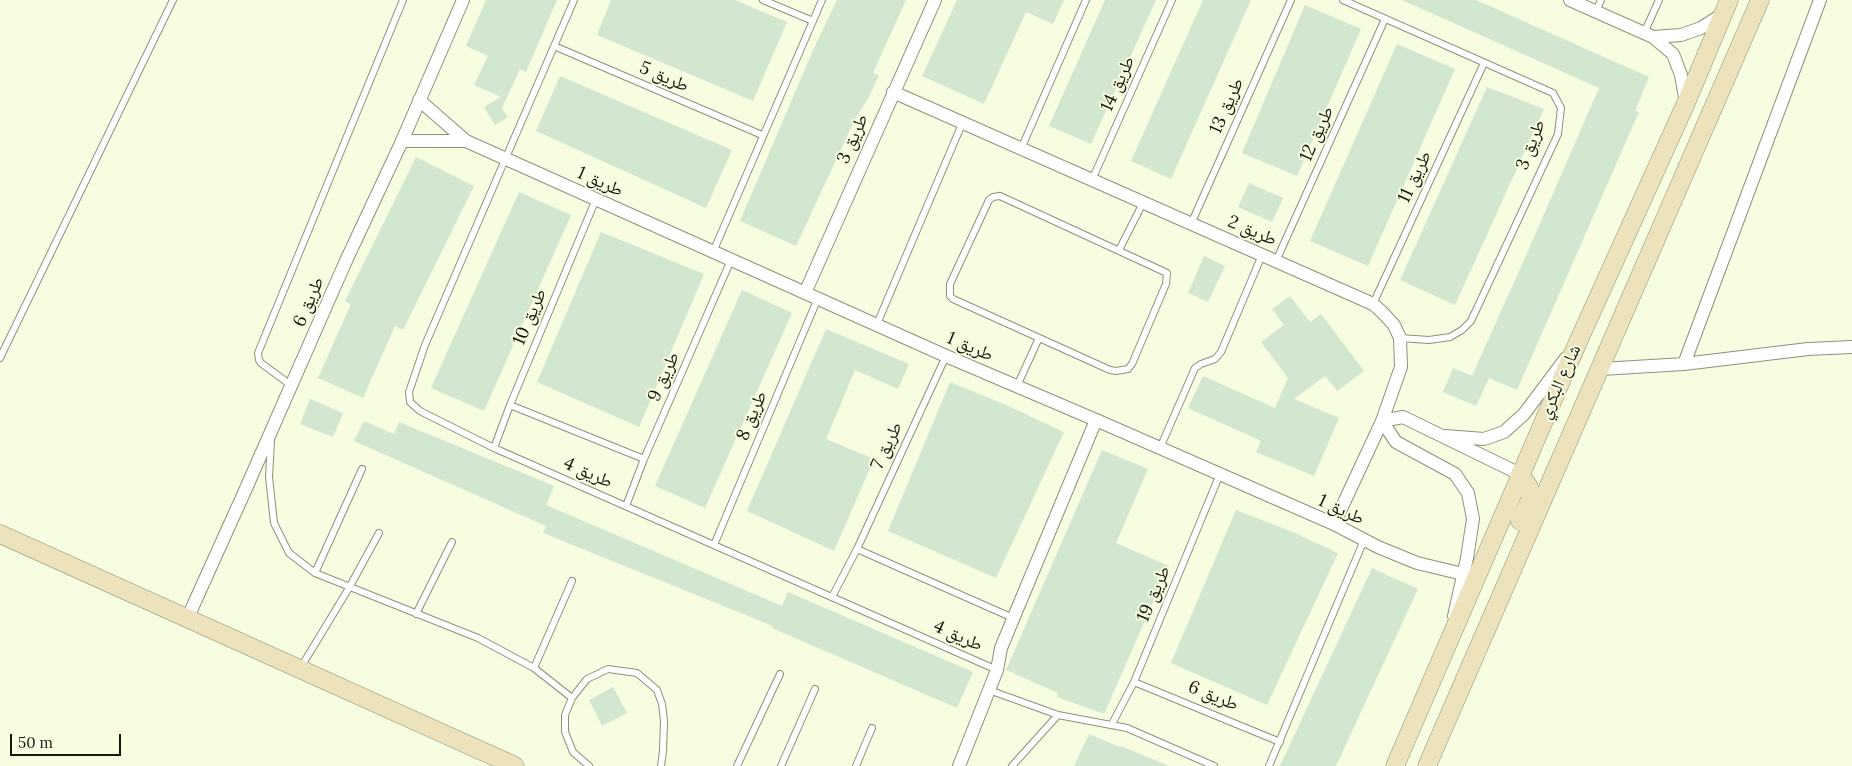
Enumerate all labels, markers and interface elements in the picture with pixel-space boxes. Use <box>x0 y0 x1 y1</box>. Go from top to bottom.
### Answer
street label: طريق 14 <box>1096 53 1140 115</box>
street label: طريق 5 <box>636 57 692 97</box>
street label: طريق 13 <box>1205 75 1249 137</box>
street label: طريق 12 <box>1295 103 1339 165</box>
street label: طريق 3 <box>833 111 873 167</box>
street label: طريق 3 <box>1512 117 1550 173</box>
street label: طريق 11 <box>1394 148 1436 206</box>
street label: طريق 1 <box>574 162 626 202</box>
street label: طريق 2 <box>1224 211 1280 251</box>
street label: طريق 6 <box>289 274 329 330</box>
street label: طريق 10 <box>508 285 552 349</box>
street label: طريق 1 <box>944 328 996 366</box>
street label: شارع البكري <box>1534 342 1586 422</box>
street label: طريق 9 <box>644 349 684 405</box>
street label: طريق 8 <box>732 388 772 444</box>
street label: طريق 7 <box>867 419 907 473</box>
street label: طريق 4 <box>560 453 616 493</box>
street label: طريق 1 <box>1315 490 1367 530</box>
street label: طريق 19 <box>1133 563 1175 625</box>
street label: طريق 4 <box>930 616 986 656</box>
street label: طريق 6 <box>1185 676 1241 716</box>
scale bar <box>12 724 124 756</box>
text: 50 m <box>18 733 53 752</box>

